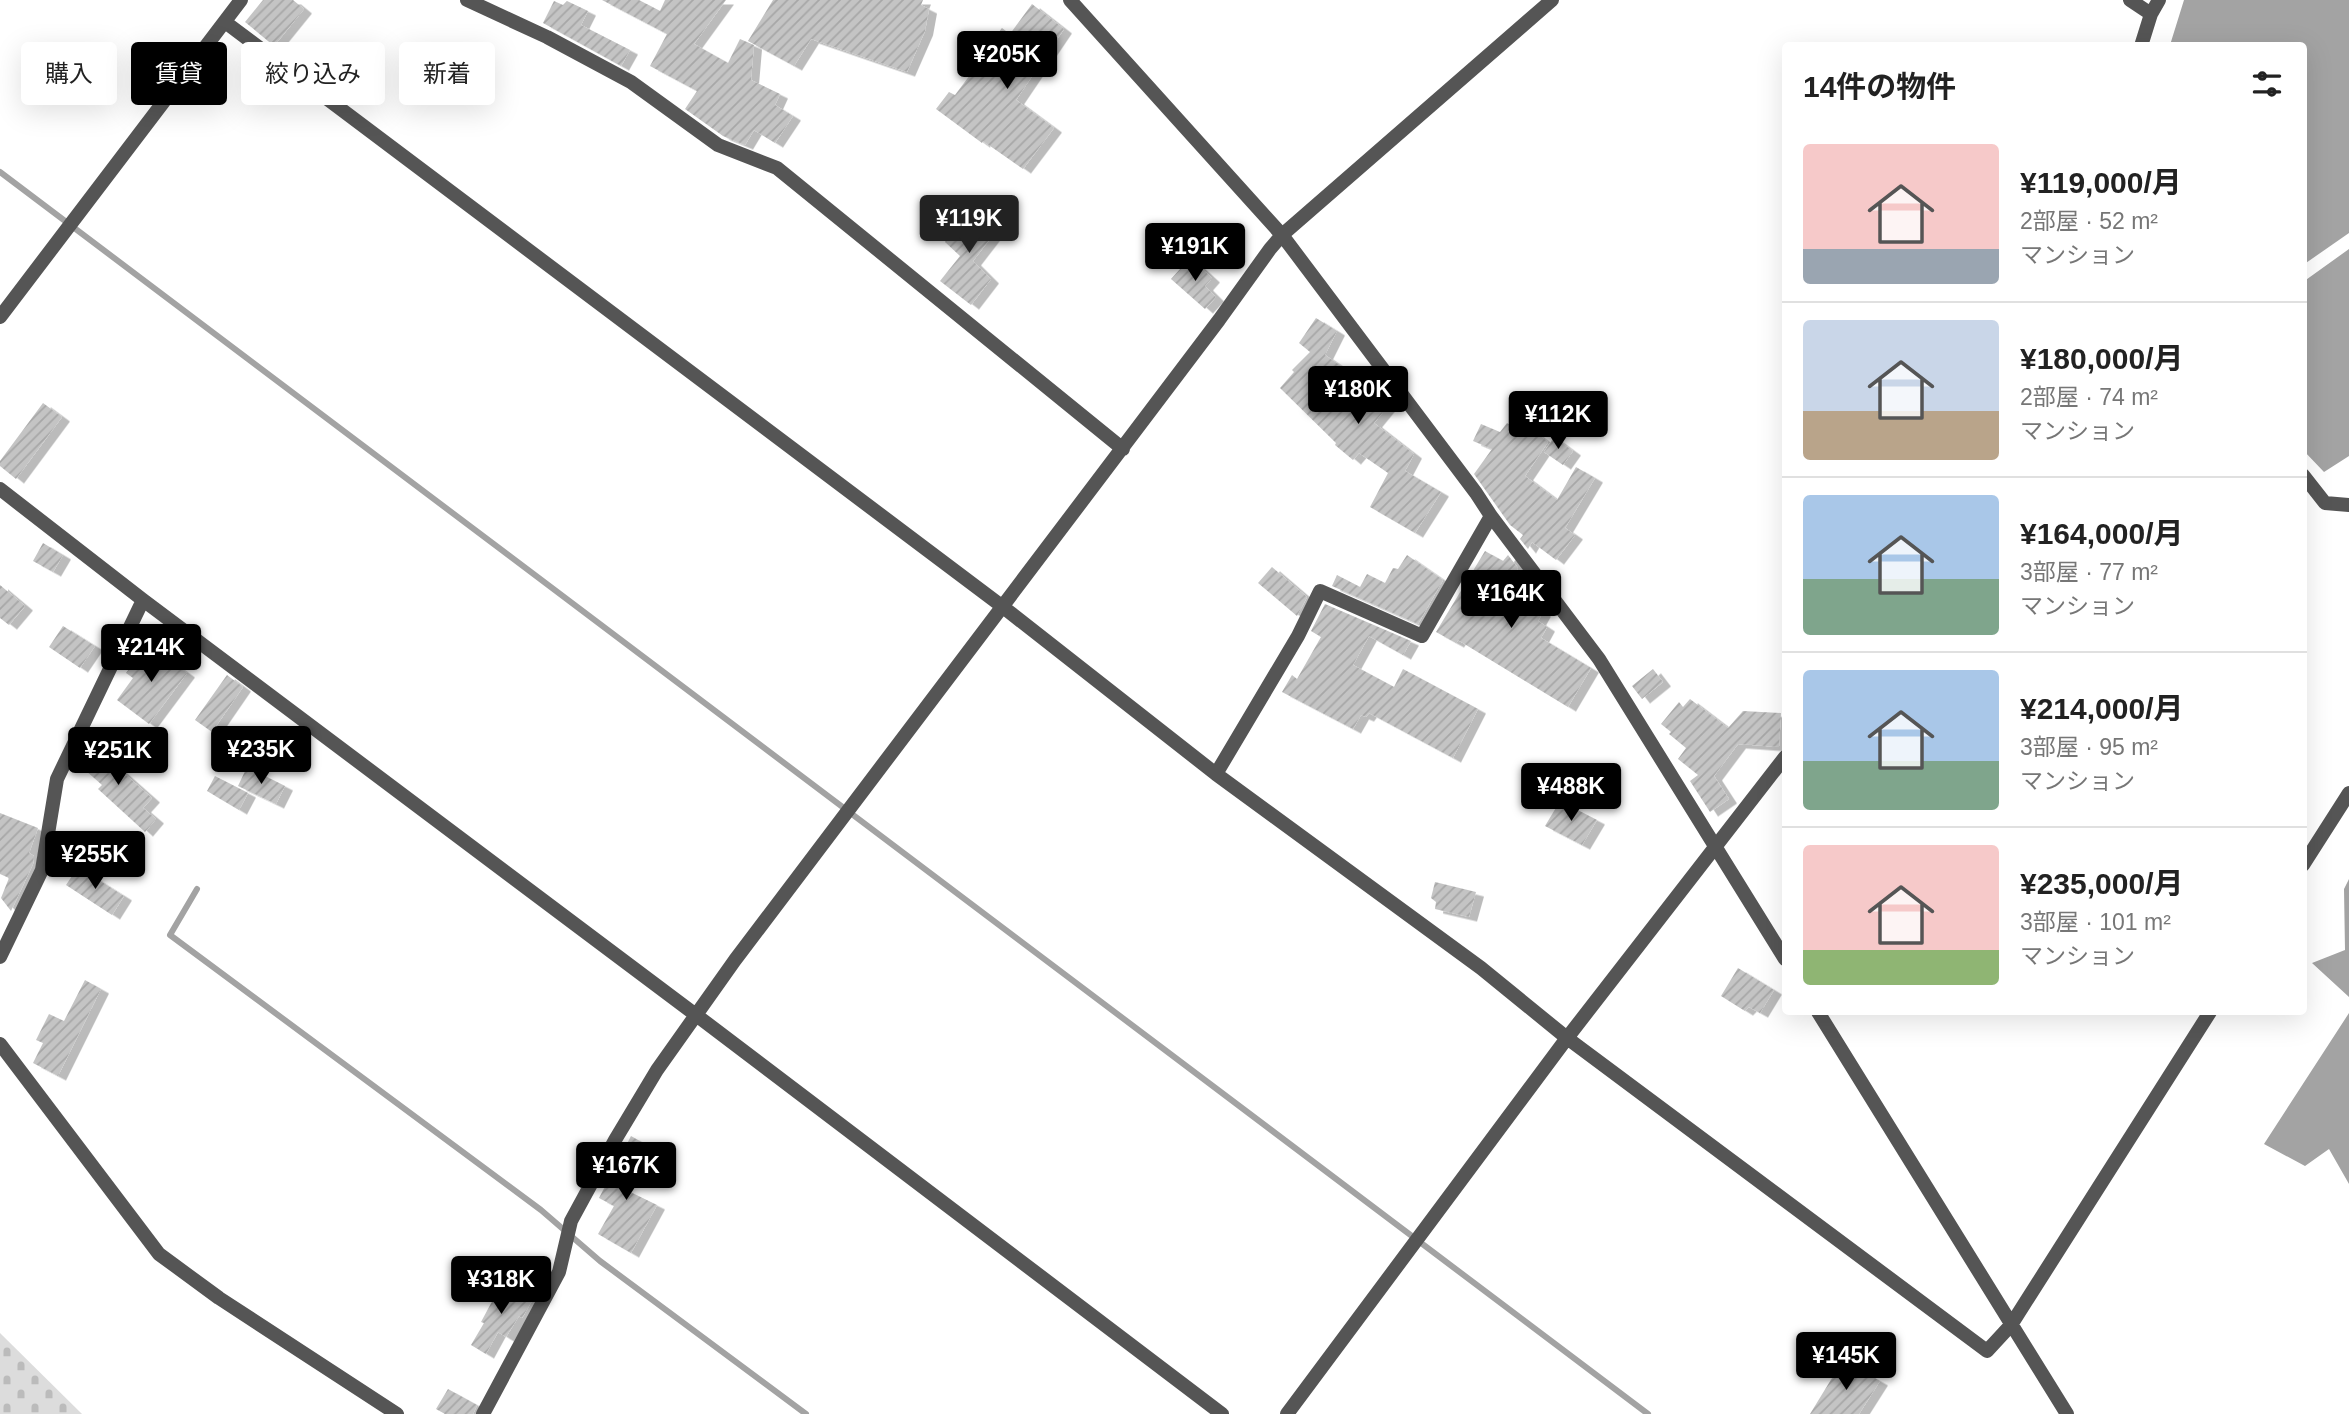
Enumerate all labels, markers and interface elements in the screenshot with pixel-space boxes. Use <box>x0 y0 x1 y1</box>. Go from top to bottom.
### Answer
pin: ¥205K <box>958 32 1056 91</box>
text: ¥205K <box>973 41 1041 67</box>
chip: 購入 <box>21 42 117 105</box>
chip: 賃貸 <box>131 42 227 105</box>
chip: 絞り込み <box>241 42 385 105</box>
chip: 新着 <box>399 42 495 105</box>
icon: filters <box>2248 65 2286 103</box>
text: 14件の物件 <box>1803 70 1956 103</box>
text: ¥119,000/月 <box>2020 166 2182 199</box>
icon: home <box>1859 172 1943 256</box>
pin: ¥119K <box>920 196 1018 255</box>
text: ¥119K <box>936 205 1002 231</box>
text: 2部屋 · 52 m² <box>2020 208 2158 234</box>
pin: ¥191K <box>1146 224 1244 283</box>
text: ¥191K <box>1161 233 1229 259</box>
text: マンション <box>2020 242 2135 268</box>
text: ¥180,000/月 <box>2020 342 2183 375</box>
icon: home <box>1859 348 1943 432</box>
pin: ¥180K <box>1309 366 1407 426</box>
text: ¥180K <box>1324 376 1392 402</box>
text: 2部屋 · 74 m² <box>2020 384 2158 410</box>
pin: ¥112K <box>1509 392 1607 451</box>
text: ¥112K <box>1525 401 1591 427</box>
text: マンション <box>2020 418 2135 444</box>
text: ¥164,000/月 <box>2020 517 2183 550</box>
icon: home <box>1859 523 1943 607</box>
text: 3部屋 · 77 m² <box>2020 559 2158 585</box>
pin: ¥164K <box>1462 570 1560 630</box>
text: ¥164K <box>1477 580 1545 606</box>
text: マンション <box>2020 593 2135 619</box>
pin: ¥214K <box>102 624 200 684</box>
text: ¥214K <box>117 634 185 660</box>
text: ¥214,000/月 <box>2020 692 2183 725</box>
icon: home <box>1859 698 1943 782</box>
pin: ¥235K <box>212 726 310 786</box>
pin: ¥251K <box>69 728 167 787</box>
text: 3部屋 · 95 m² <box>2020 734 2158 760</box>
text: ¥235K <box>227 736 295 762</box>
text: ¥251K <box>84 737 152 763</box>
pin: ¥488K <box>1522 764 1620 823</box>
text: マンション <box>2020 768 2135 794</box>
text: ¥488K <box>1537 773 1605 799</box>
pin: ¥255K <box>46 832 144 891</box>
text: ¥255K <box>61 841 129 867</box>
text: ¥235,000/月 <box>2020 867 2183 900</box>
icon: home <box>1859 873 1943 957</box>
text: 3部屋 · 101 m² <box>2020 909 2171 935</box>
text: マンション <box>2020 943 2135 969</box>
pin: ¥167K <box>577 1142 675 1202</box>
text: ¥167K <box>592 1152 660 1178</box>
pin: ¥318K <box>452 1256 550 1316</box>
text: ¥318K <box>467 1266 535 1292</box>
pin: ¥145K <box>1797 1332 1895 1392</box>
text: ¥145K <box>1812 1342 1880 1368</box>

